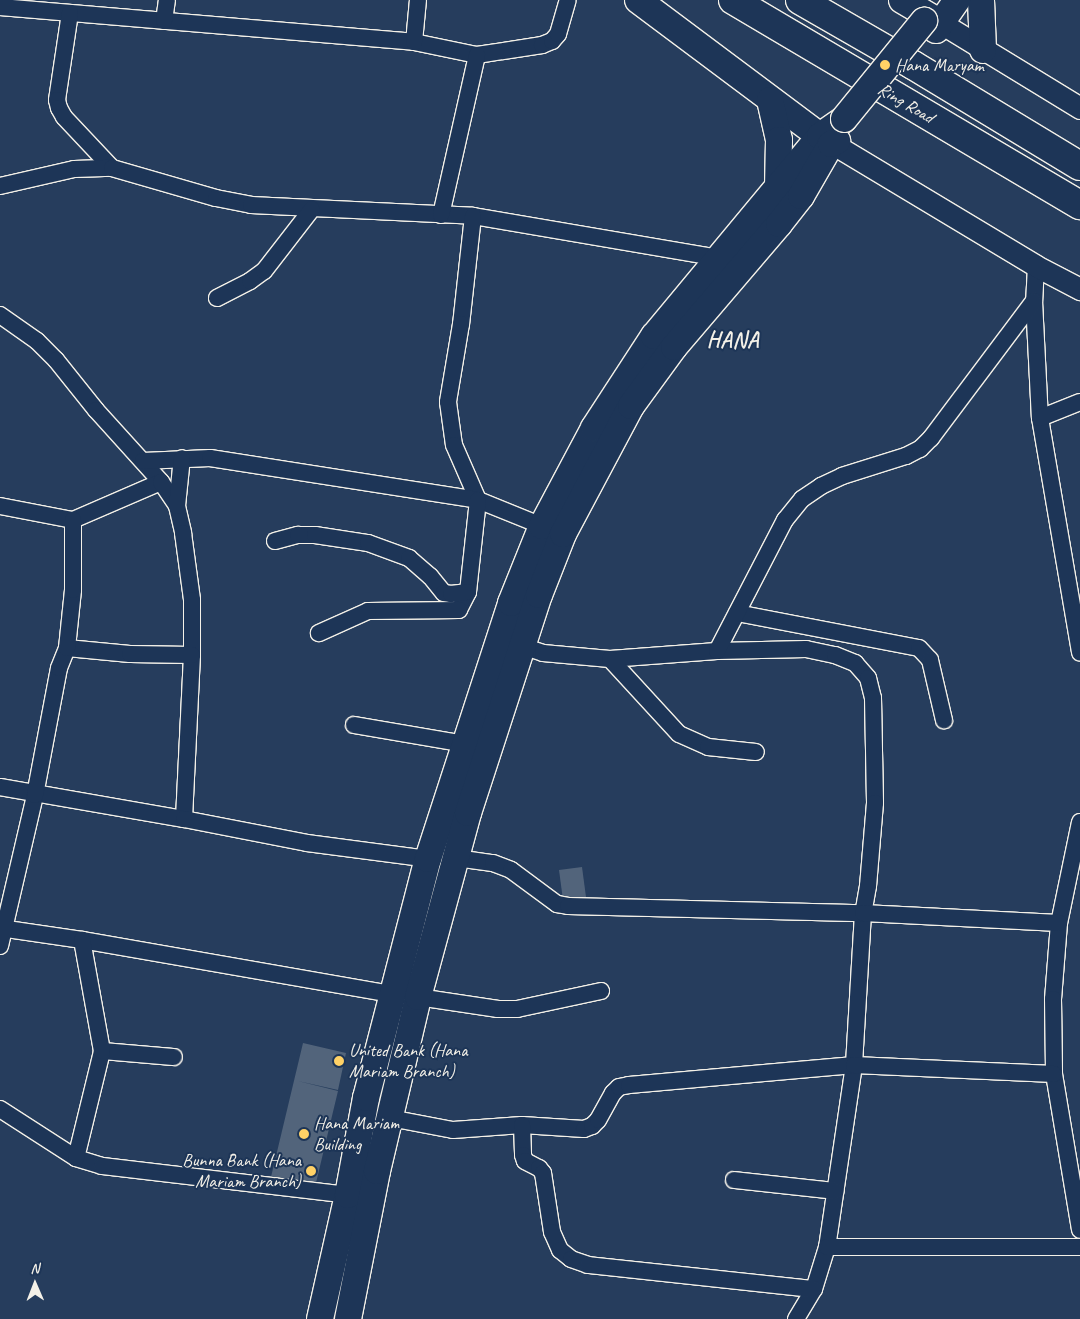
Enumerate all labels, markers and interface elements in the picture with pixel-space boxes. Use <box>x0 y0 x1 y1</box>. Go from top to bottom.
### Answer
place label: Hana Maryam <box>895 54 983 76</box>
marker: Hana Maryam <box>879 59 891 71</box>
street label: Ring Road <box>874 78 938 128</box>
district label: HANA <box>707 328 759 354</box>
place label: United Bank (Hana Mariam Branch) <box>349 1040 468 1082</box>
marker: United Bank (Hana Mariam Branch) <box>333 1055 345 1067</box>
place label: Hana Mariam Building <box>314 1113 401 1156</box>
marker: Hana Mariam Building <box>298 1128 310 1140</box>
place label: Bunna Bank (Hana Mariam Branch) <box>182 1150 301 1192</box>
marker: Bunna Bank (Hana Mariam Branch) <box>305 1165 317 1177</box>
north arrow <box>10 1259 60 1309</box>
text: N <box>30 1260 39 1277</box>

